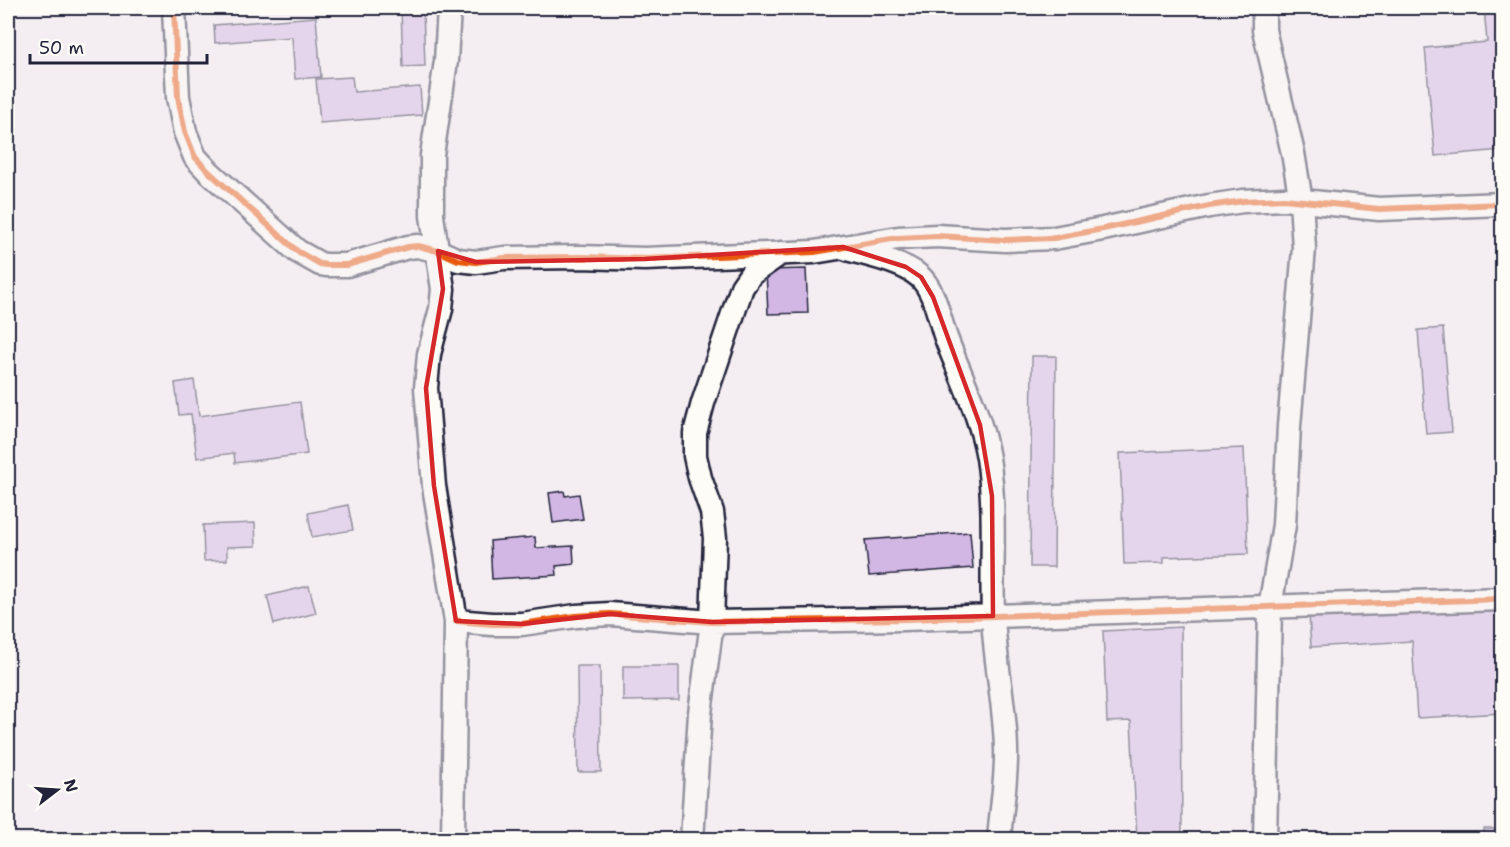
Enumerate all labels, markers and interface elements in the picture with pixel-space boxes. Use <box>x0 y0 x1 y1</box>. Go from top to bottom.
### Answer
scale bar <box>30 27 207 65</box>
text: 50 m <box>39 36 84 60</box>
north arrow <box>27 760 87 820</box>
text: N <box>59 777 83 795</box>

